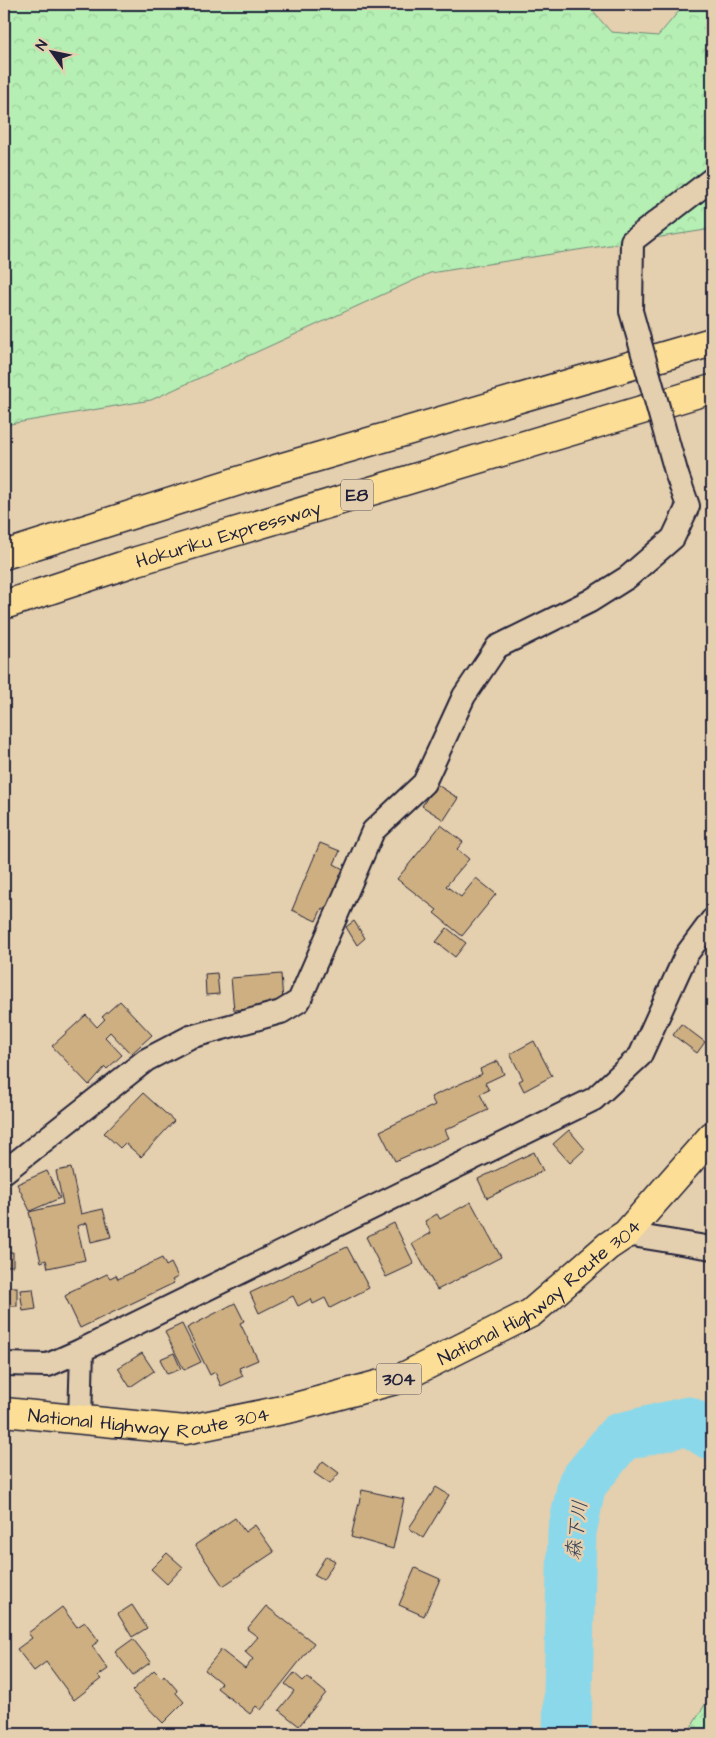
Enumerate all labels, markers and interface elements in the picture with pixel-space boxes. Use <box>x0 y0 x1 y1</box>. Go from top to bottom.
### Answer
north arrow <box>28 28 78 78</box>
text: N <box>31 36 53 55</box>
road number: E8 <box>341 480 373 510</box>
street label: Hokuriku Expressway <box>133 495 325 576</box>
street label: National Highway Route 304 <box>433 1214 648 1373</box>
road number: 304 <box>376 1364 422 1395</box>
street label: National Highway Route 304 <box>27 1401 272 1445</box>
water label: 森下川 <box>559 1499 595 1562</box>

